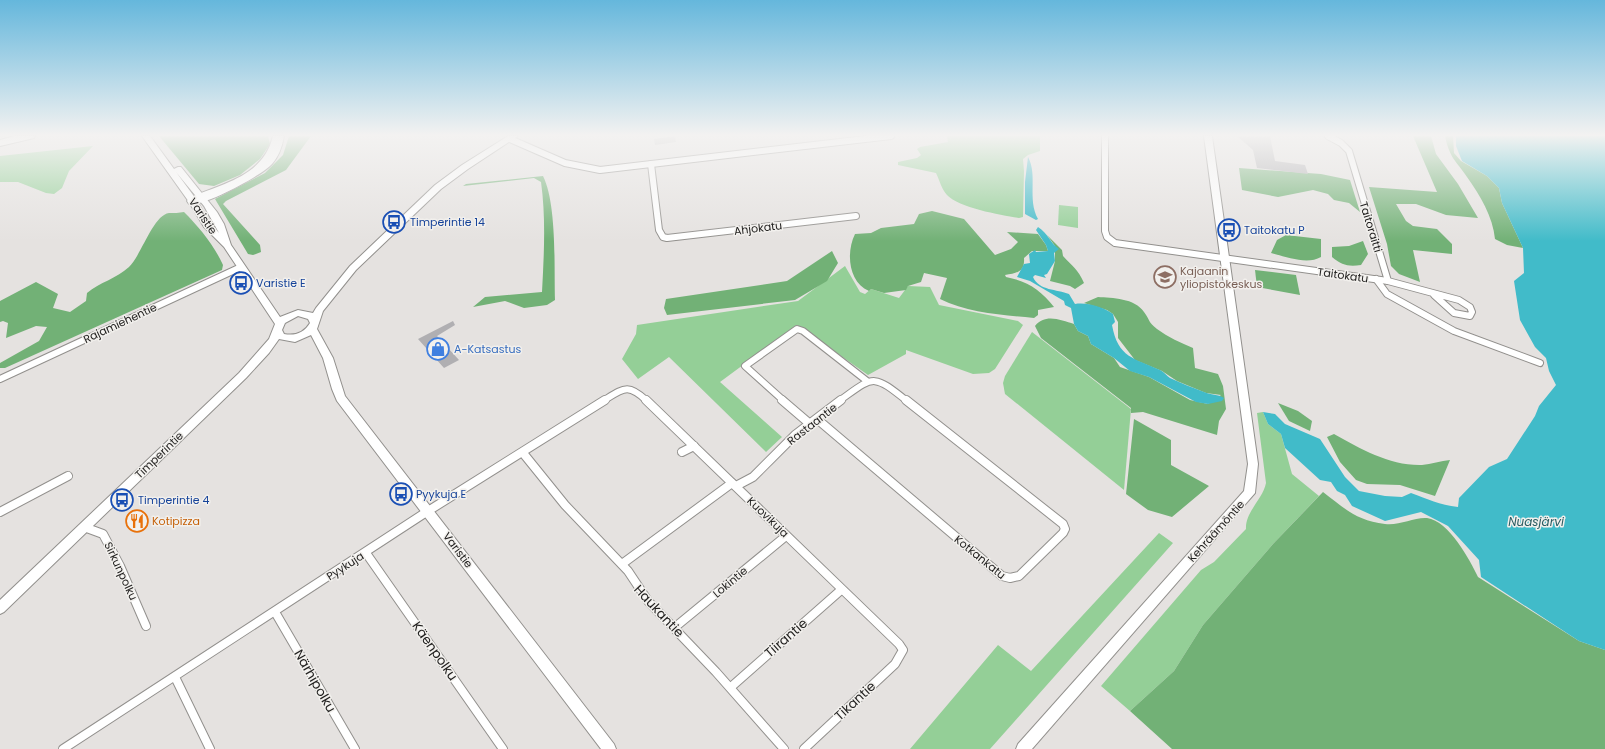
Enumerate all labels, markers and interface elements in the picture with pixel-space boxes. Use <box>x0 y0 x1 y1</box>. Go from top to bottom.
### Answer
street label: Varistie <box>185 195 221 238</box>
street label: Taitoraitti <box>1356 200 1386 255</box>
bus stop icon: Timperintie 14 <box>381 209 407 235</box>
place label: Timperintie 14 <box>410 214 485 230</box>
street label: Ahjokatu <box>733 217 783 239</box>
bus stop icon: Taitokatu P <box>1216 217 1242 243</box>
place label: Taitokatu P <box>1244 222 1305 238</box>
place label: Kajaanin yliopistokeskus <box>1180 263 1263 292</box>
school or university icon: Kajaanin yliopistokeskus <box>1152 264 1178 290</box>
street label: Taitokatu <box>1316 264 1370 286</box>
bus stop icon: Varistie E <box>228 270 254 296</box>
place label: Varistie E <box>256 275 306 291</box>
street label: Rajamiehentie <box>81 299 160 347</box>
shop icon: A-Katsastus <box>425 336 451 362</box>
place label: A-Katsastus <box>454 341 521 357</box>
street label: Rastaantie <box>784 399 840 449</box>
street label: Timperintie <box>131 428 187 482</box>
bus stop icon: Pyykuja E <box>388 481 414 507</box>
place label: Pyykuja E <box>416 486 466 502</box>
bus stop icon: Timperintie 4 <box>109 487 135 513</box>
place label: Timperintie 4 <box>138 492 210 508</box>
street label: Kuovikuja <box>744 493 792 541</box>
street label: Kehräämöntie <box>1184 496 1248 565</box>
restaurant icon: Kotipizza <box>124 508 150 534</box>
place label: Kotipizza <box>152 513 200 529</box>
water label: Nuasjärvi <box>1508 513 1565 530</box>
street label: Varistie <box>439 529 477 571</box>
street label: Kotkankatu <box>951 531 1009 583</box>
street label: Sirkunpolku <box>100 539 142 603</box>
street label: Pyykuja <box>323 548 367 584</box>
street label: Lokintie <box>709 563 751 601</box>
street label: Haukantie <box>630 580 688 642</box>
street label: Tiirantie <box>760 614 812 662</box>
street label: Käenpolku <box>408 618 462 684</box>
street label: Närhipolku <box>289 646 341 716</box>
street label: Tikantie <box>830 677 880 725</box>

